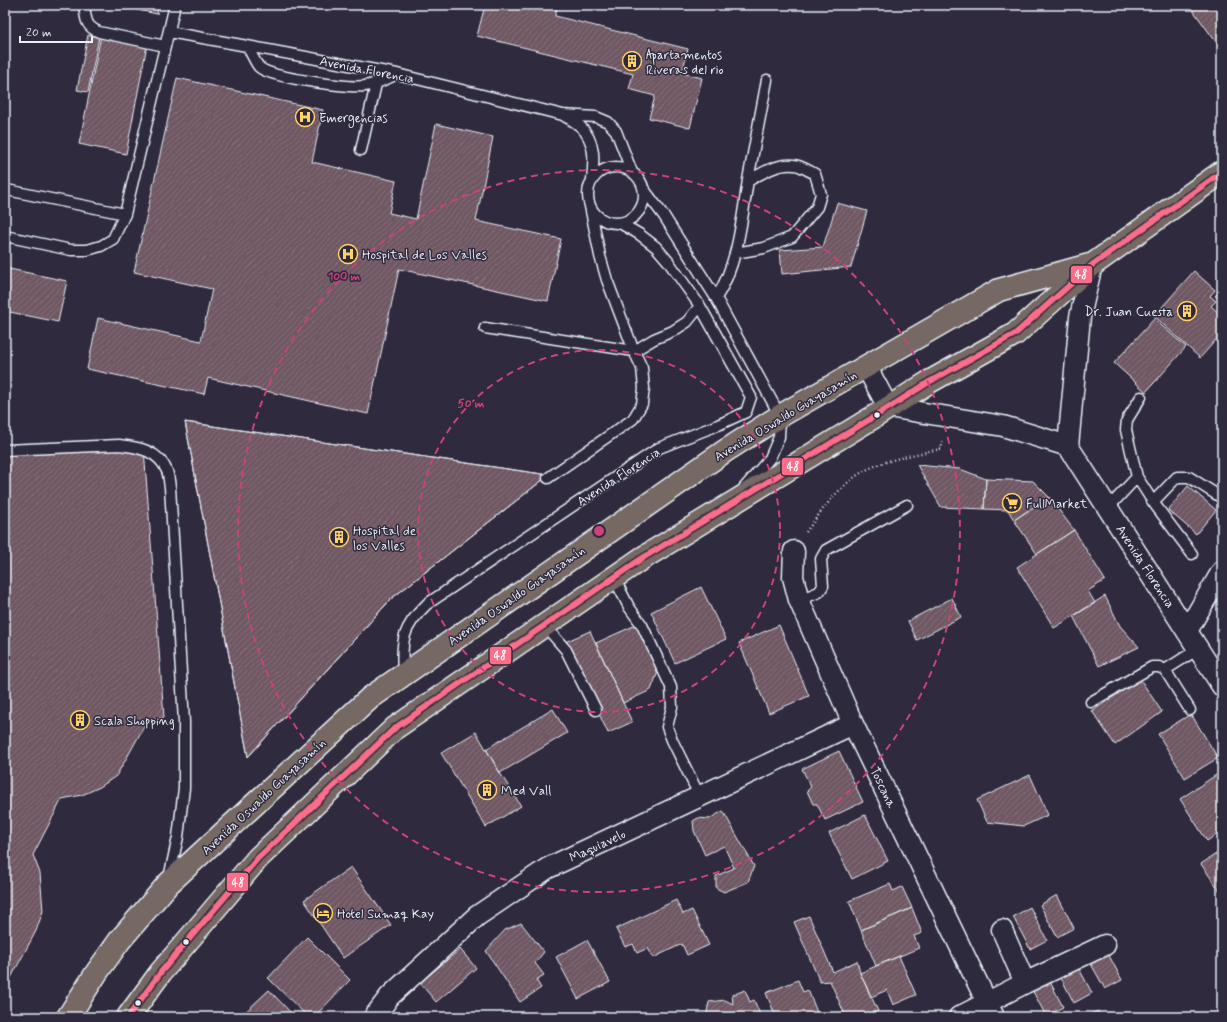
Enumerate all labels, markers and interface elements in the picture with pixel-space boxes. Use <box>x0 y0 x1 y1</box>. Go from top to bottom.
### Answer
scale bar <box>20 18 92 44</box>
text: 20 m <box>26 25 52 41</box>
place label: Apartamentos Riveras del rio <box>646 47 724 79</box>
building icon: Apartamentos Riveras del rio <box>621 50 643 72</box>
street label: Avenida Florencia <box>318 53 415 88</box>
hospital icon: Emergencias <box>294 106 316 128</box>
place label: Emergencias <box>319 110 388 128</box>
hospital icon: Hospital de Los Valles <box>337 243 359 265</box>
place label: Hospital de Los Valles <box>362 247 487 264</box>
line badge: 48 <box>1070 265 1093 284</box>
text: 48 <box>1075 268 1087 282</box>
text: 100 m <box>328 269 361 285</box>
building icon: Dr. Juan Cuesta <box>1176 300 1198 322</box>
place label: Dr. Juan Cuesta <box>1085 304 1173 321</box>
street label: Avenida Oswaldo Guayasamín <box>711 367 860 466</box>
text: 50 m <box>458 396 485 412</box>
unlabelled marker <box>872 410 882 420</box>
street label: Avenida Florencia <box>574 444 664 510</box>
line badge: 48 <box>781 457 804 476</box>
text: 48 <box>787 460 799 474</box>
supermarket icon: FullMarket <box>1001 492 1023 514</box>
place label: FullMarket <box>1026 496 1088 513</box>
street label: Avenida Florencia <box>1112 522 1178 612</box>
place label: Hospital de los Valles <box>353 523 416 555</box>
centre of rings <box>592 524 606 538</box>
building icon: Hospital de los Valles <box>328 526 350 548</box>
street label: Avenida Oswaldo Guayasamín <box>445 542 589 650</box>
line badge: 48 <box>489 646 512 665</box>
text: 48 <box>494 649 506 663</box>
building icon: Scala Shopping <box>69 709 91 731</box>
place label: Scala Shopping <box>94 713 175 730</box>
street label: Avenida Oswaldo Guayasamín <box>198 735 330 859</box>
street label: Toscana <box>866 764 900 811</box>
building icon: Med Vall <box>476 779 498 801</box>
place label: Med Vall <box>501 783 551 800</box>
street label: Maquiavelo <box>567 826 629 867</box>
line badge: 48 <box>226 872 249 892</box>
text: 48 <box>232 876 244 890</box>
hotel icon: Hotel Sumaq Kay <box>312 902 334 924</box>
place label: Hotel Sumaq Kay <box>337 906 434 923</box>
unlabelled marker <box>181 937 191 947</box>
unlabelled marker <box>133 998 143 1008</box>

